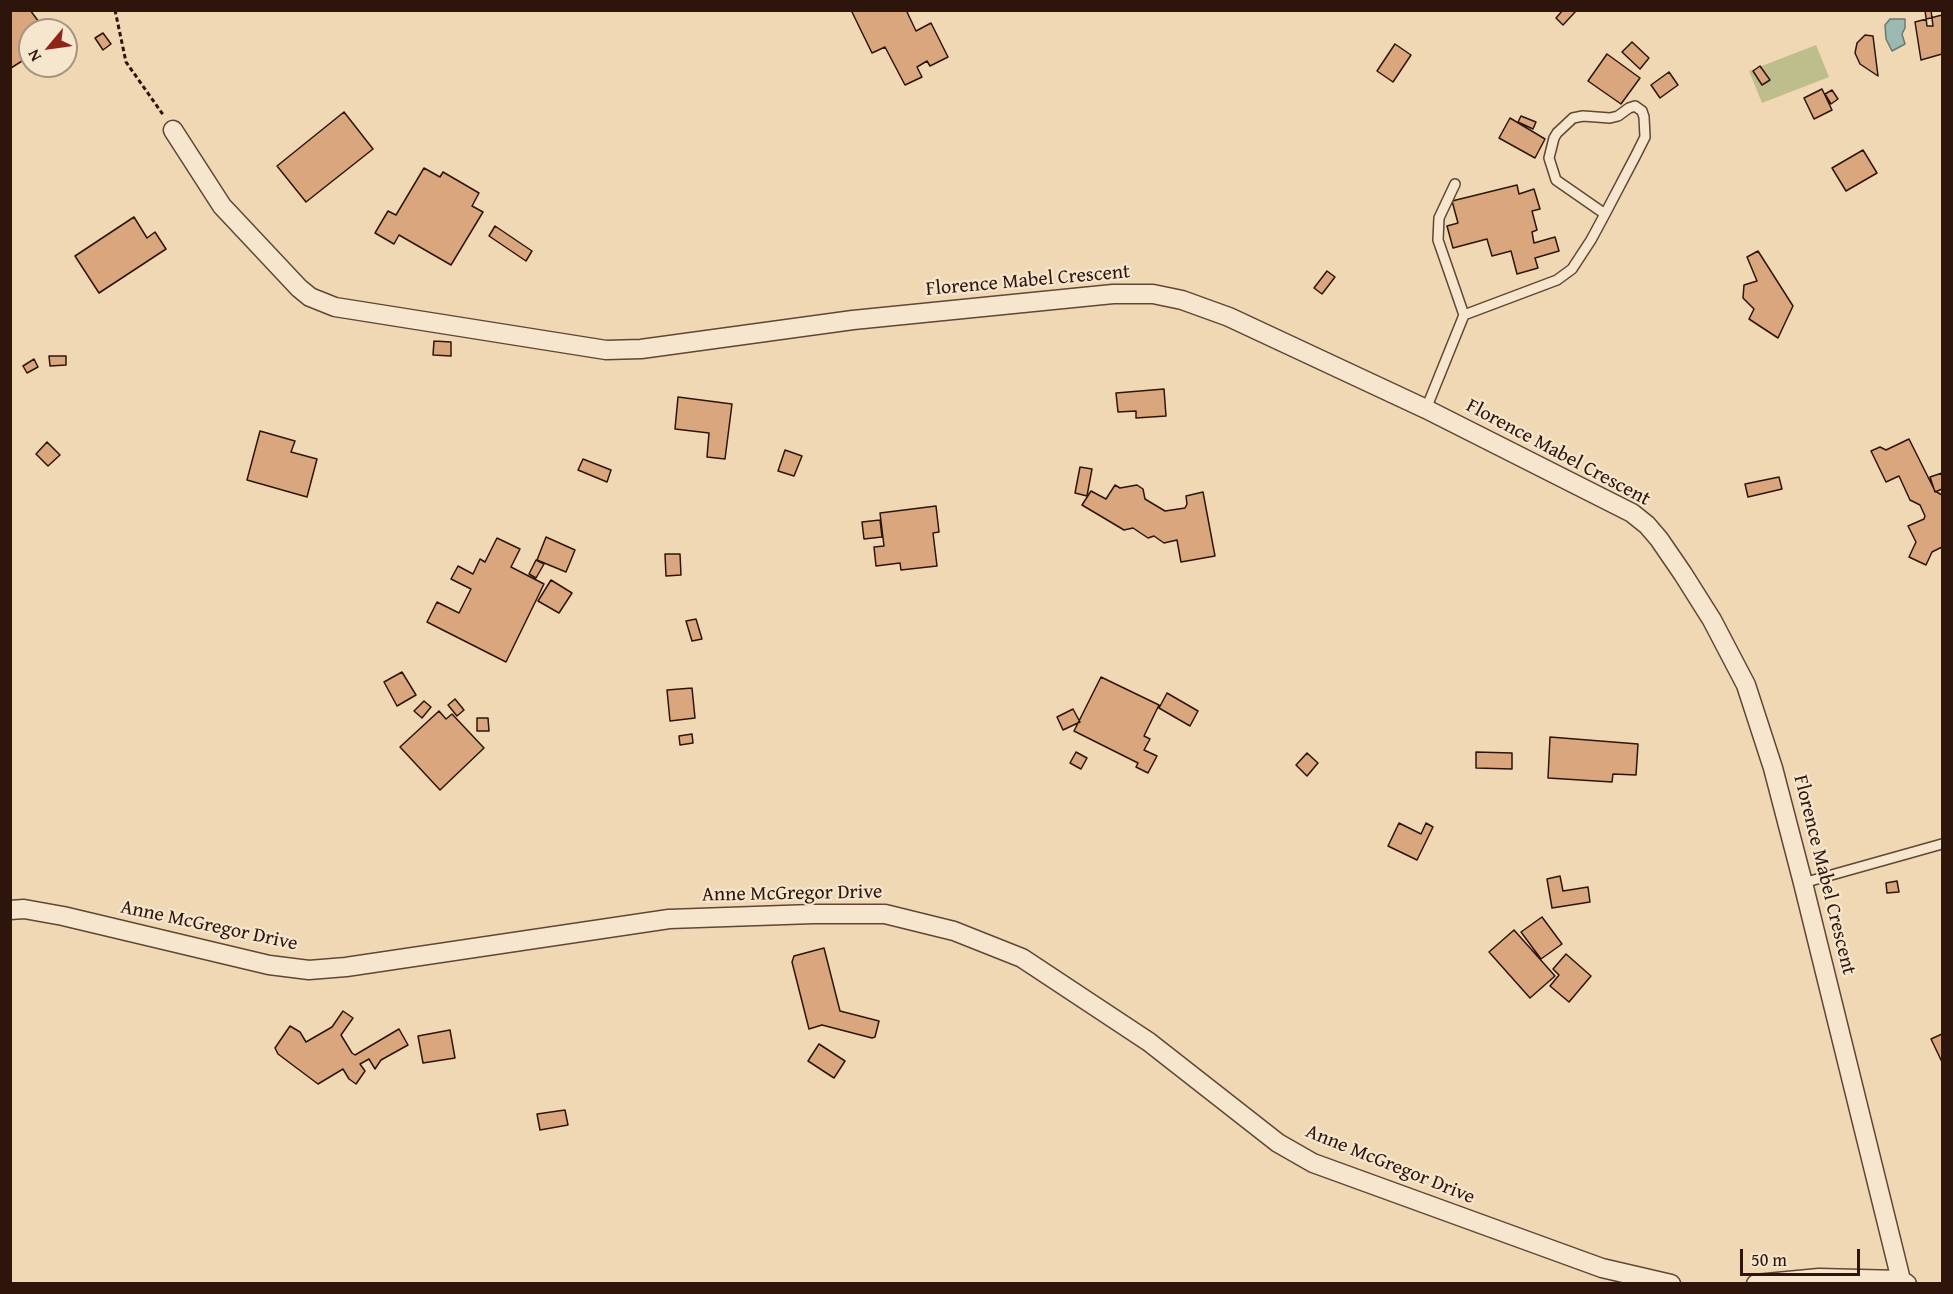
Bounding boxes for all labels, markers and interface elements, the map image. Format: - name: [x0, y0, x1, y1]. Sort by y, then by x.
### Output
- north arrow: [18, 18, 78, 78]
- text: N: [21, 45, 47, 66]
- street label: Florence Mabel Crescent: [925, 260, 1131, 302]
- street label: Florence Mabel Crescent: [1462, 394, 1654, 512]
- street label: Florence Mabel Crescent: [1788, 773, 1860, 977]
- street label: Anne McGregor Drive: [702, 880, 882, 908]
- street label: Anne McGregor Drive: [118, 896, 300, 956]
- street label: Anne McGregor Drive: [1302, 1120, 1478, 1210]
- scale bar: [1743, 1237, 1863, 1275]
- text: 50 m: [1751, 1246, 1787, 1273]

